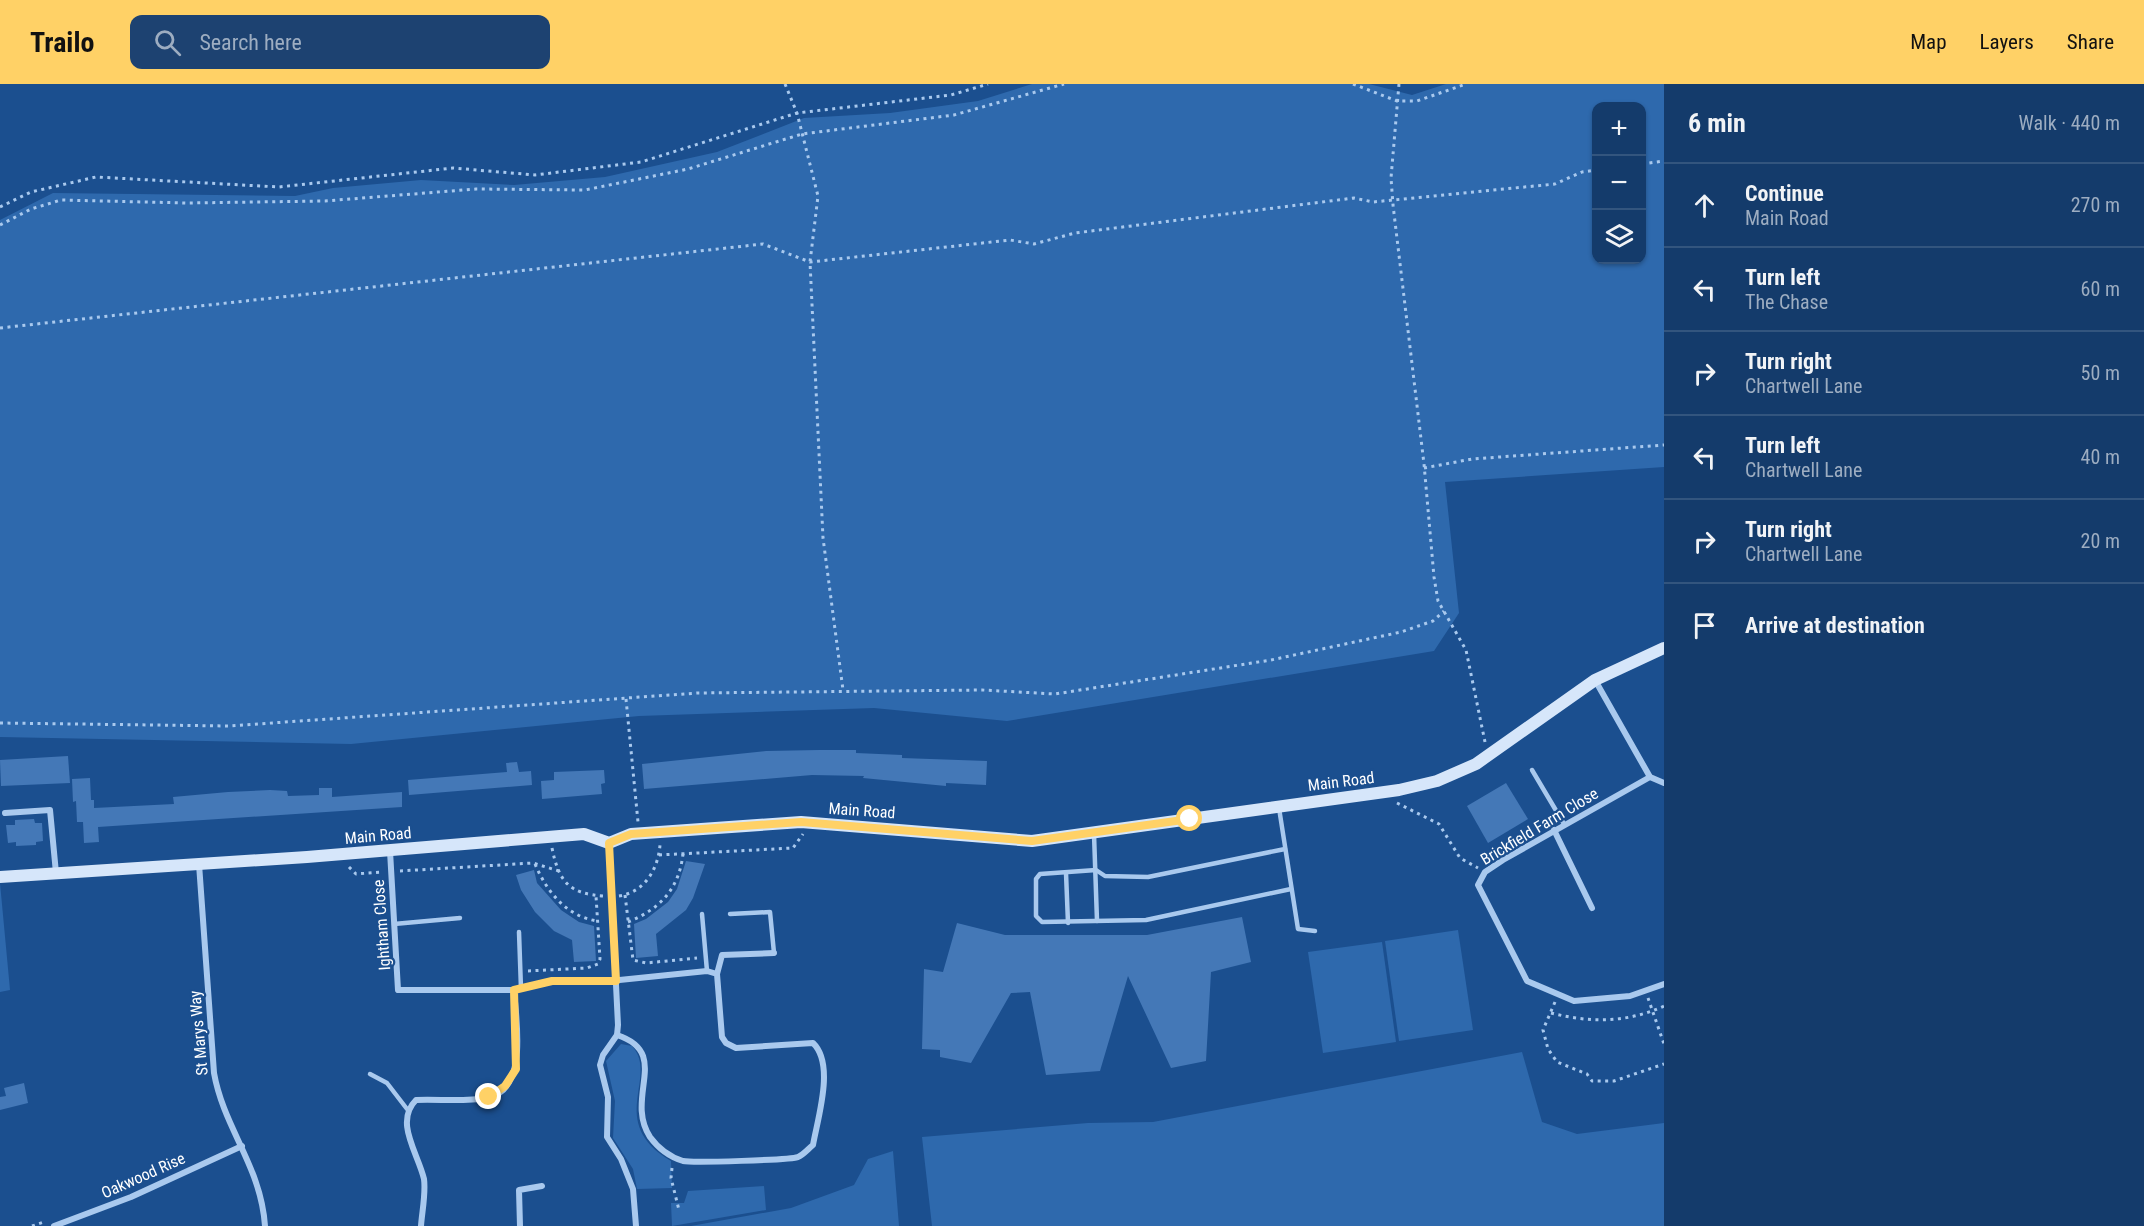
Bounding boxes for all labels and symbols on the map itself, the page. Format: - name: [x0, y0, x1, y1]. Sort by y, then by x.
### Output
- street label: Main Road: [1307, 768, 1375, 795]
- street label: Brickfield Farm Close: [1477, 784, 1601, 869]
- street label: Main Road: [828, 799, 896, 822]
- route start: [1176, 805, 1202, 831]
- street label: Main Road: [344, 823, 412, 848]
- street label: Ightham Close: [369, 879, 394, 971]
- street label: St Marys Way: [185, 989, 212, 1076]
- route end: [475, 1083, 501, 1109]
- street label: Oakwood Rise: [98, 1149, 188, 1202]

